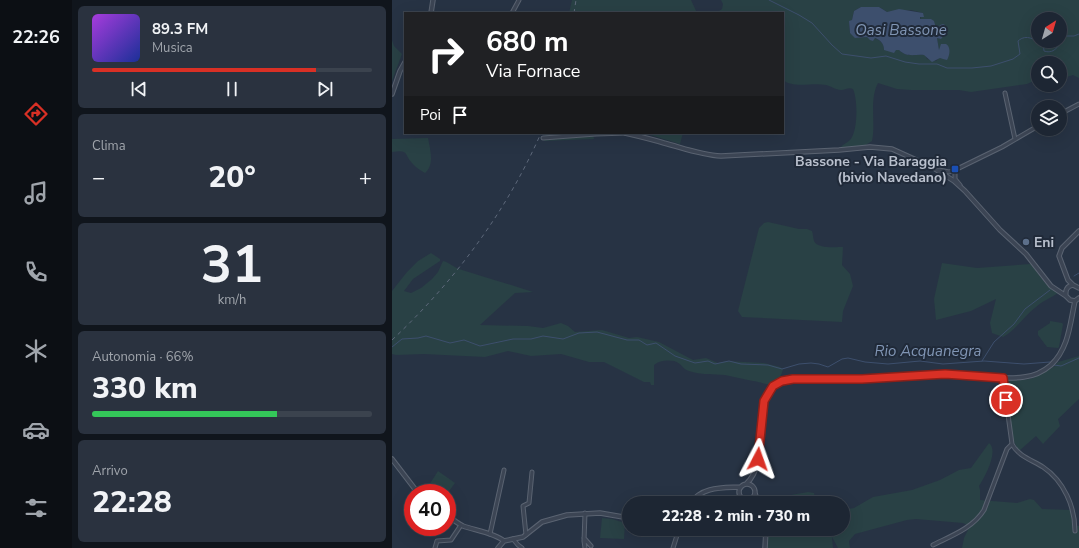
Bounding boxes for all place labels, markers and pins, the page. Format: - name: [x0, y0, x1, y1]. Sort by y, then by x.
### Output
- place label: Bassone - Via Baraggia (bivio Navedano): [795, 152, 947, 187]
- marker: Bassone - Via Baraggia (bivio Navedano): [950, 164, 960, 174]
- place label: Eni: [1034, 233, 1054, 252]
- marker: Eni: [1021, 237, 1031, 247]
- pin: [989, 383, 1023, 417]

